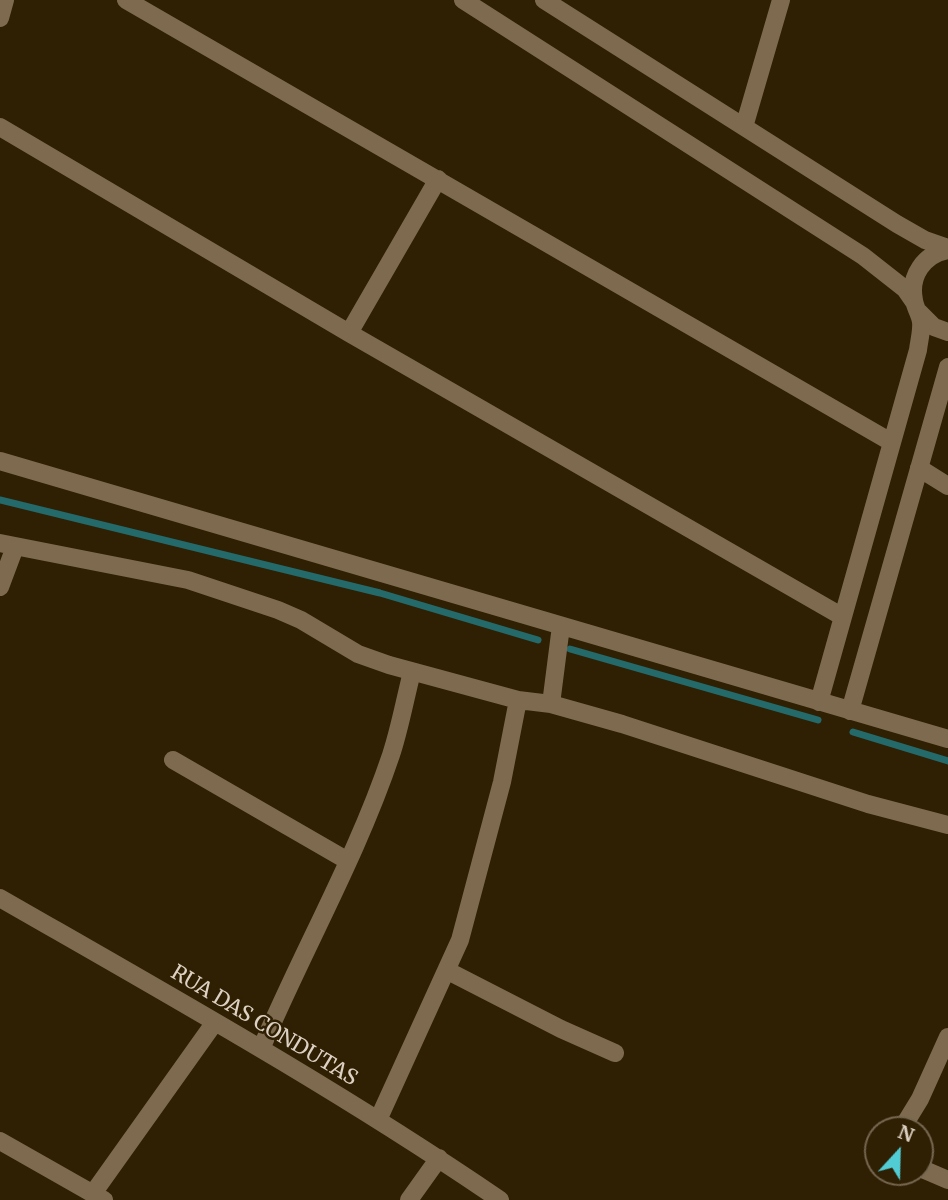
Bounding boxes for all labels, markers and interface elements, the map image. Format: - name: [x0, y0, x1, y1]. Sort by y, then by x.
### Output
- street label: RUA DAS CONDUTAS: [166, 960, 362, 1092]
- north arrow: [864, 1116, 934, 1186]
- text: N: [895, 1119, 918, 1147]

